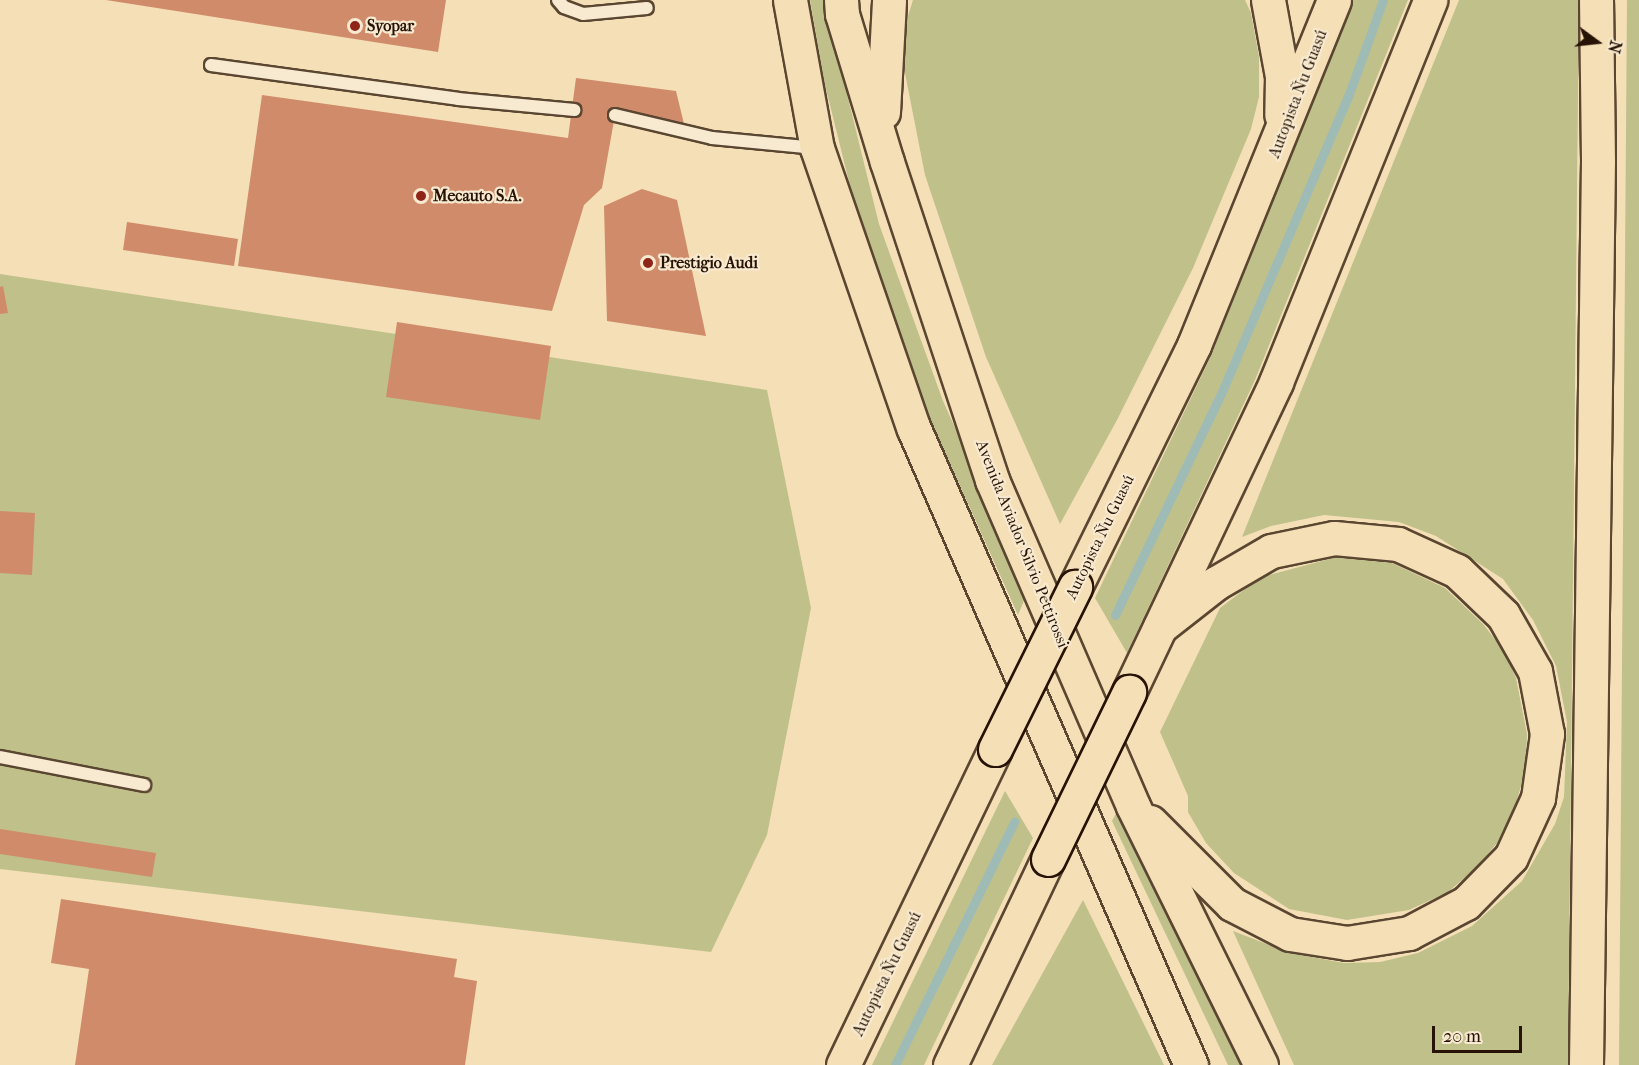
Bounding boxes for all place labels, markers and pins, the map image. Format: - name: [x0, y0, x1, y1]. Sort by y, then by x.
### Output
- place label: Syopar: [367, 16, 414, 36]
- marker: Syopar: [348, 19, 362, 33]
- place label: Mecauto S.A.: [433, 186, 521, 206]
- marker: Mecauto S.A.: [414, 189, 428, 203]
- place label: Prestigio Audi: [660, 253, 758, 273]
- marker: Prestigio Audi: [641, 256, 655, 270]

